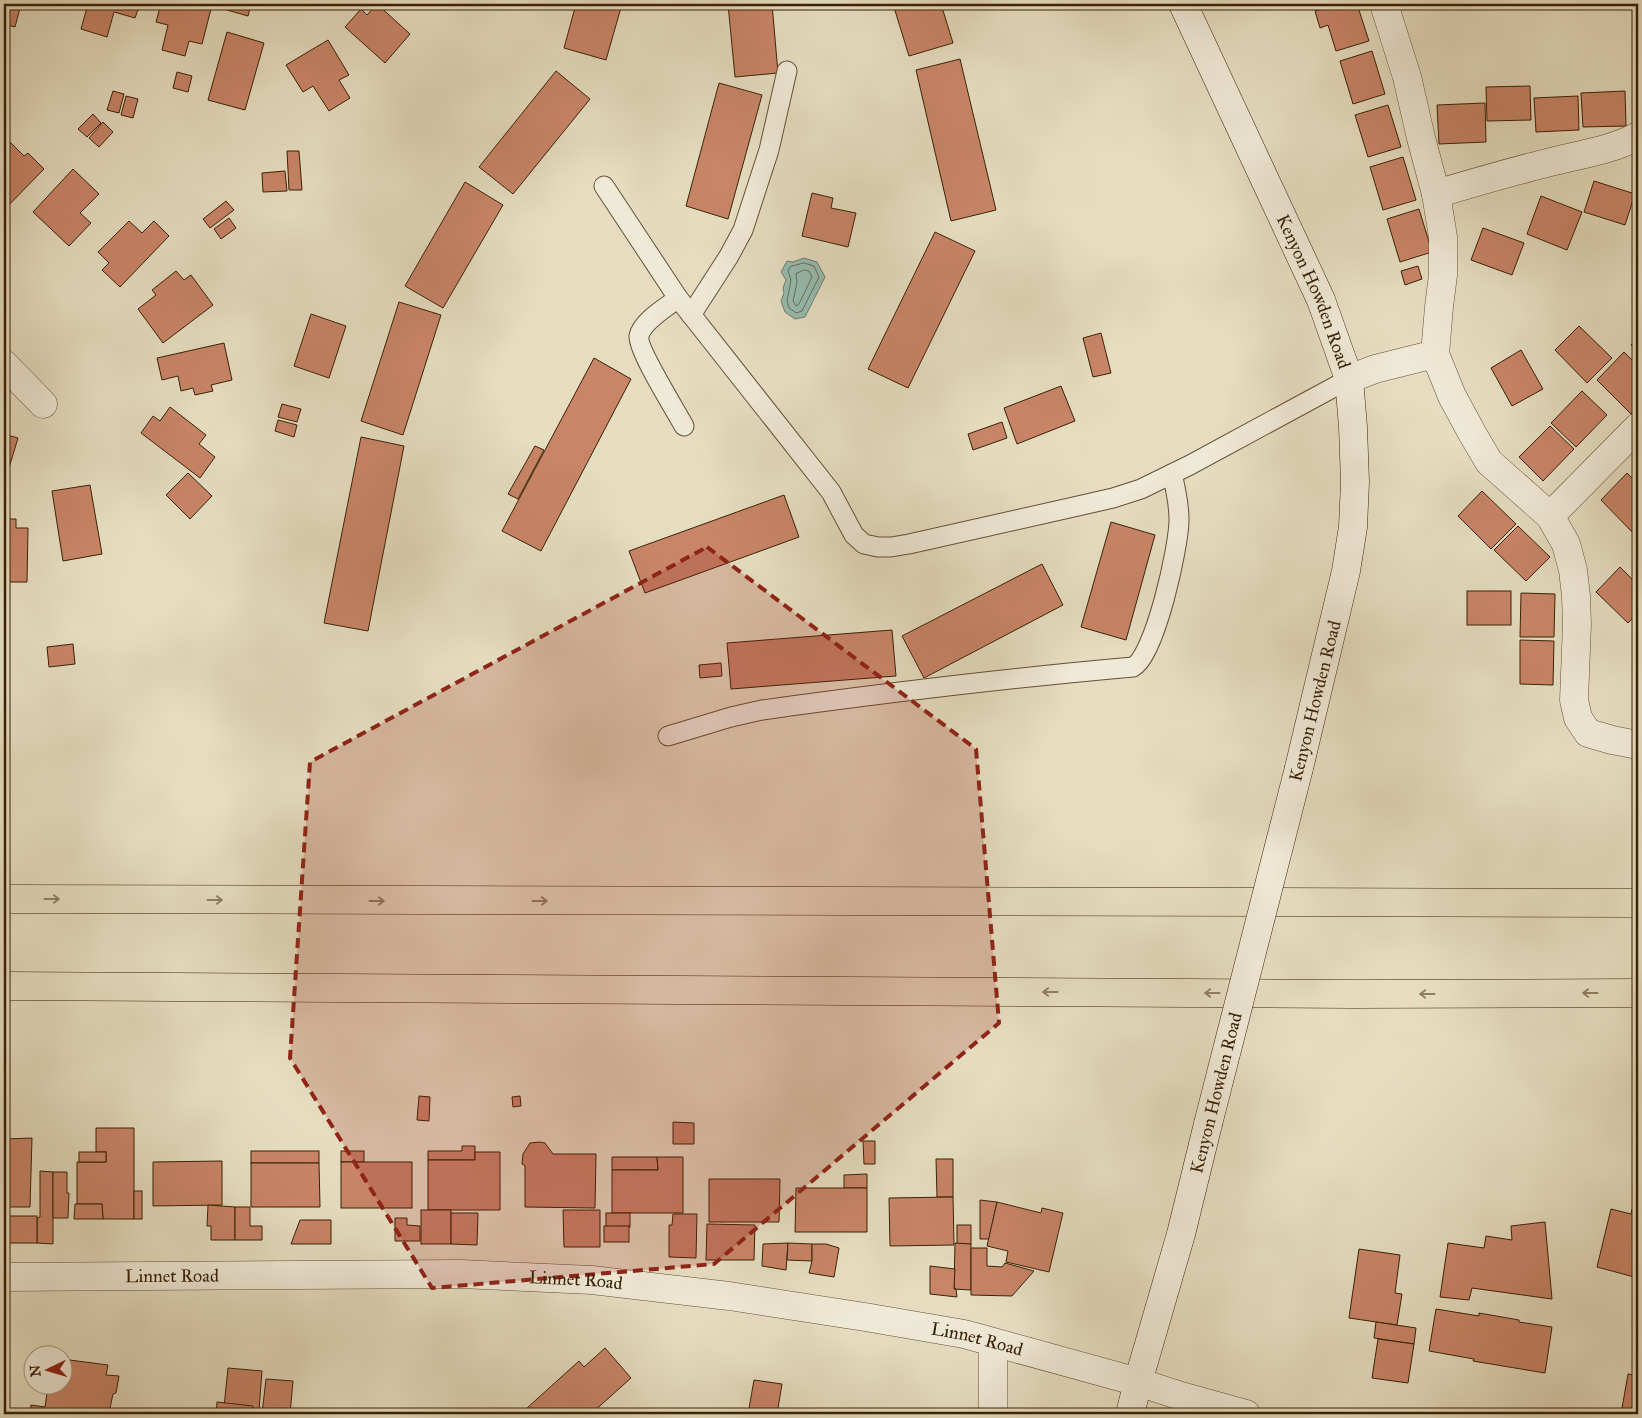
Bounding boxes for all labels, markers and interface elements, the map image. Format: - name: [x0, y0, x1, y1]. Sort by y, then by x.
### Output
- street label: Kenyon Howden Road: [1272, 211, 1355, 372]
- street label: Kenyon Howden Road: [1284, 618, 1346, 784]
- one-way arrow: [44, 895, 60, 904]
- one-way arrow: [206, 895, 223, 905]
- one-way arrow: [369, 896, 385, 906]
- one-way arrow: [532, 896, 548, 906]
- one-way arrow: [1042, 987, 1058, 997]
- one-way arrow: [1204, 988, 1220, 998]
- one-way arrow: [1582, 988, 1598, 998]
- one-way arrow: [1419, 989, 1436, 999]
- street label: Kenyon Howden Road: [1185, 1010, 1247, 1176]
- street label: Linnet Road: [125, 1265, 219, 1287]
- street label: Linnet Road: [528, 1266, 624, 1295]
- street label: Linnet Road: [930, 1318, 1026, 1361]
- north arrow: [22, 1346, 72, 1396]
- text: N: [27, 1364, 45, 1378]

